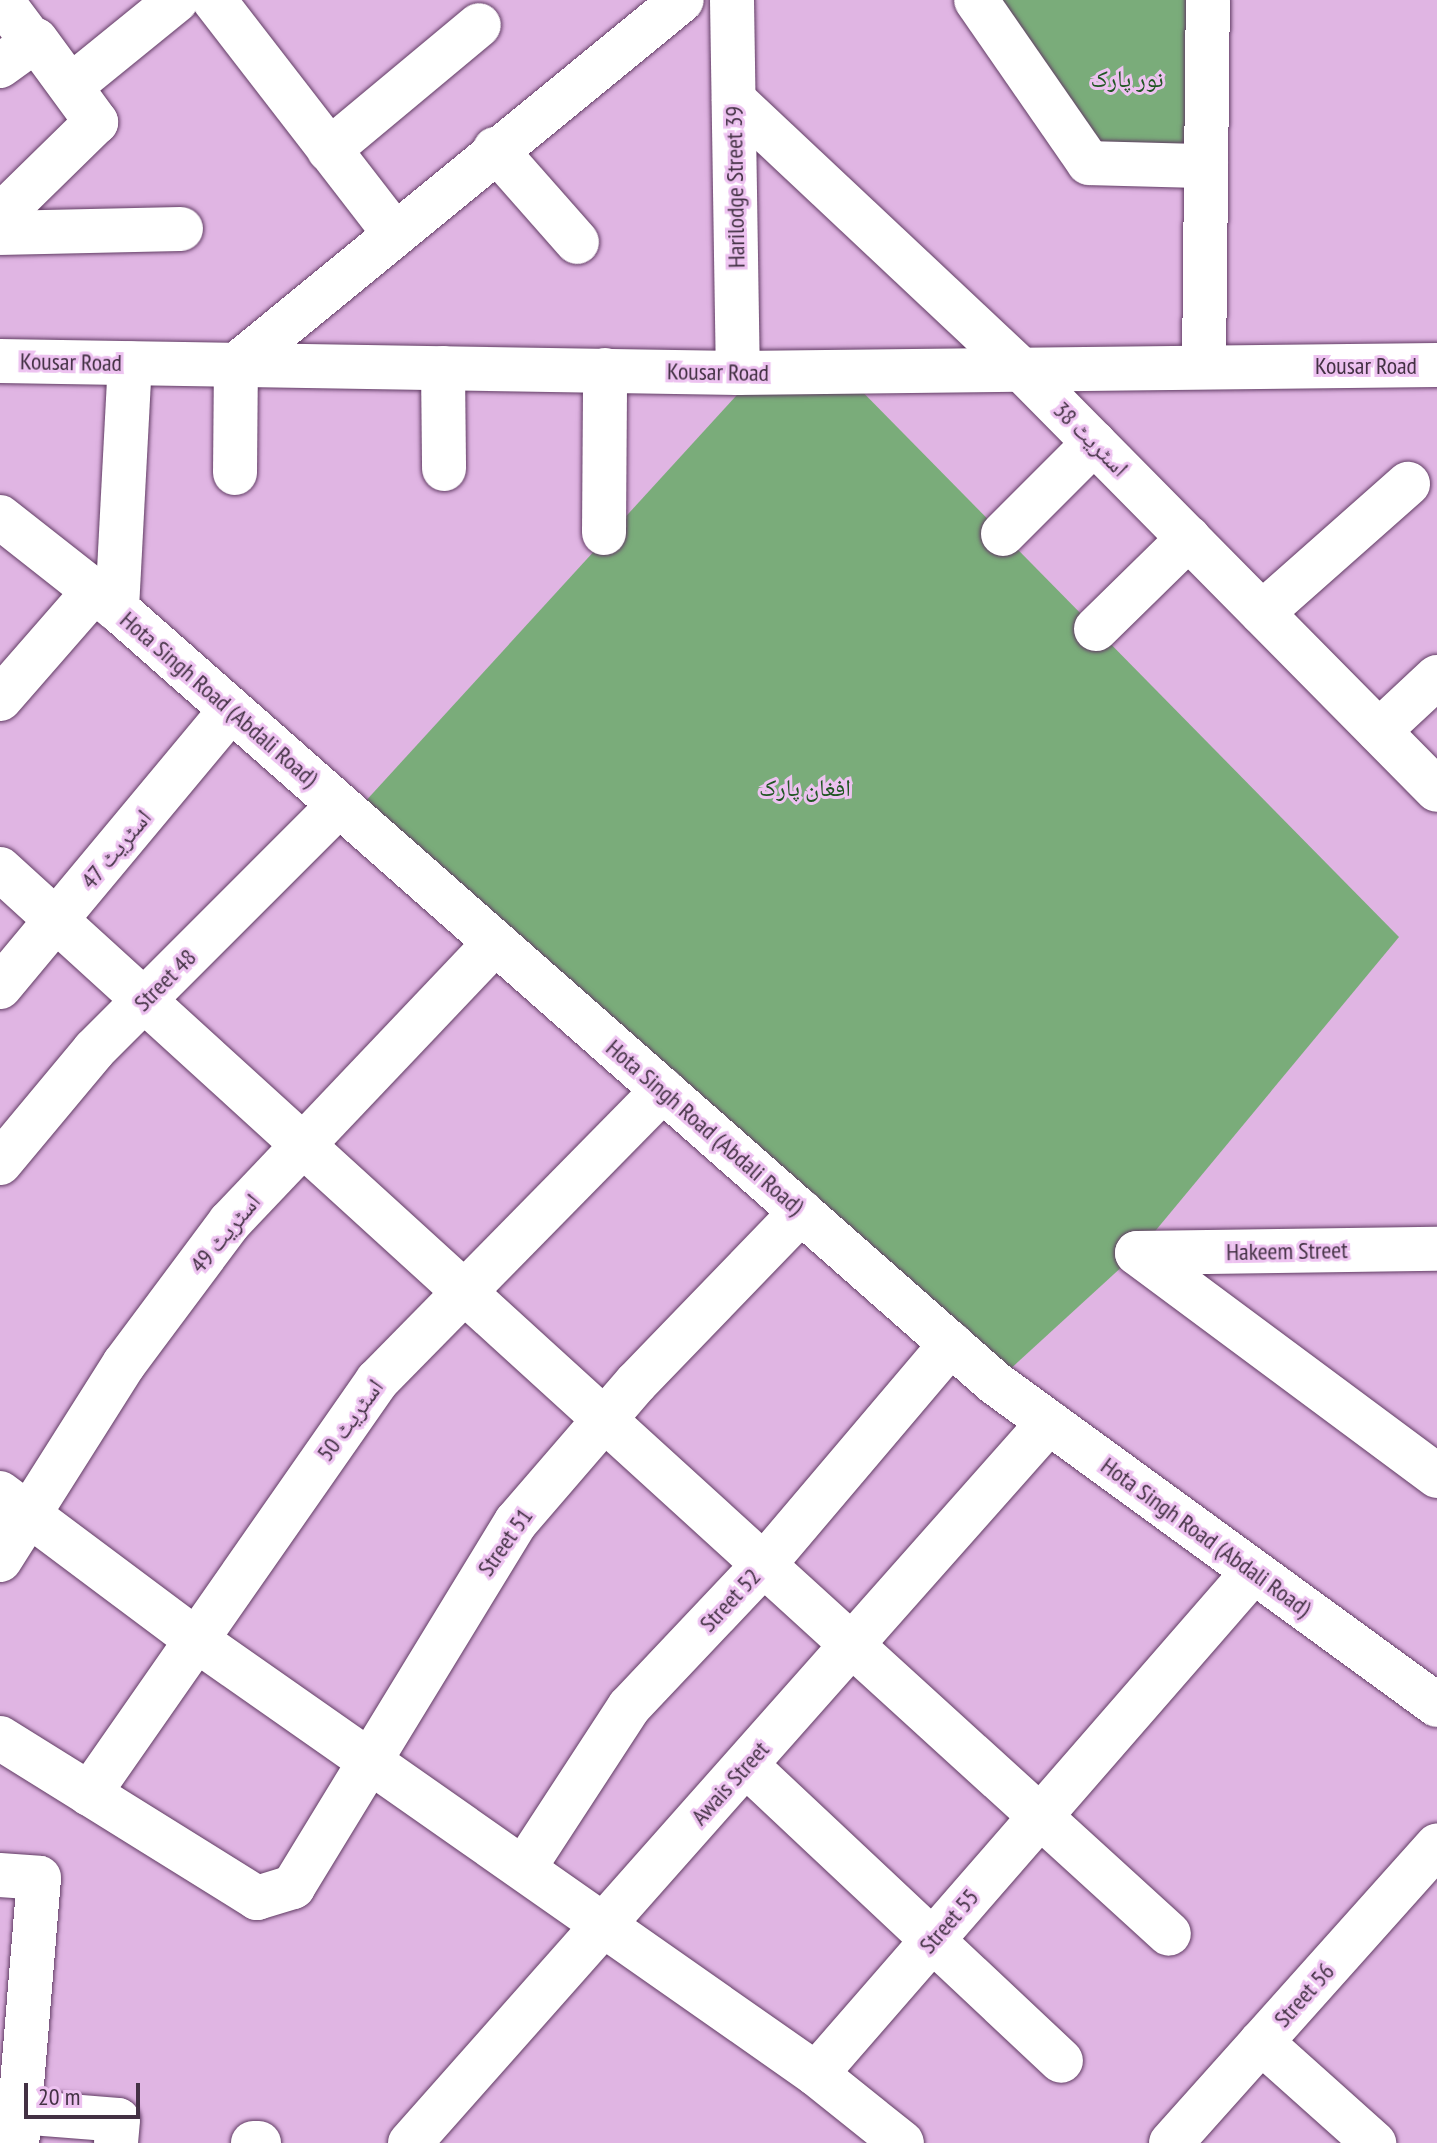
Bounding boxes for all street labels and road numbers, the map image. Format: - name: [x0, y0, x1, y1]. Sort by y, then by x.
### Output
- street label: Harilodge Street 39: [719, 106, 751, 268]
- street label: Kousar Road: [20, 347, 122, 377]
- street label: Kousar Road: [1315, 352, 1417, 380]
- street label: Kousar Road: [667, 357, 769, 387]
- street label: اسٹریٹ 38: [1047, 395, 1135, 483]
- street label: Hota Singh Road (Abdali Road): [114, 605, 324, 793]
- street label: اسٹریٹ 47: [75, 804, 157, 894]
- street label: Street 48: [128, 943, 202, 1017]
- street label: Hota Singh Road (Abdali Road): [600, 1033, 810, 1221]
- street label: اسٹریٹ 49: [184, 1188, 266, 1278]
- street label: Hakeem Street: [1226, 1236, 1348, 1266]
- street label: اسٹریٹ 50: [311, 1373, 389, 1467]
- street label: Hota Singh Road (Abdali Road): [1095, 1451, 1317, 1623]
- street label: Street 51: [471, 1502, 539, 1582]
- street label: Street 52: [693, 1562, 767, 1638]
- street label: Awais Street: [685, 1735, 775, 1831]
- street label: Street 55: [913, 1883, 985, 1959]
- street label: Street 56: [1268, 1957, 1340, 2033]

